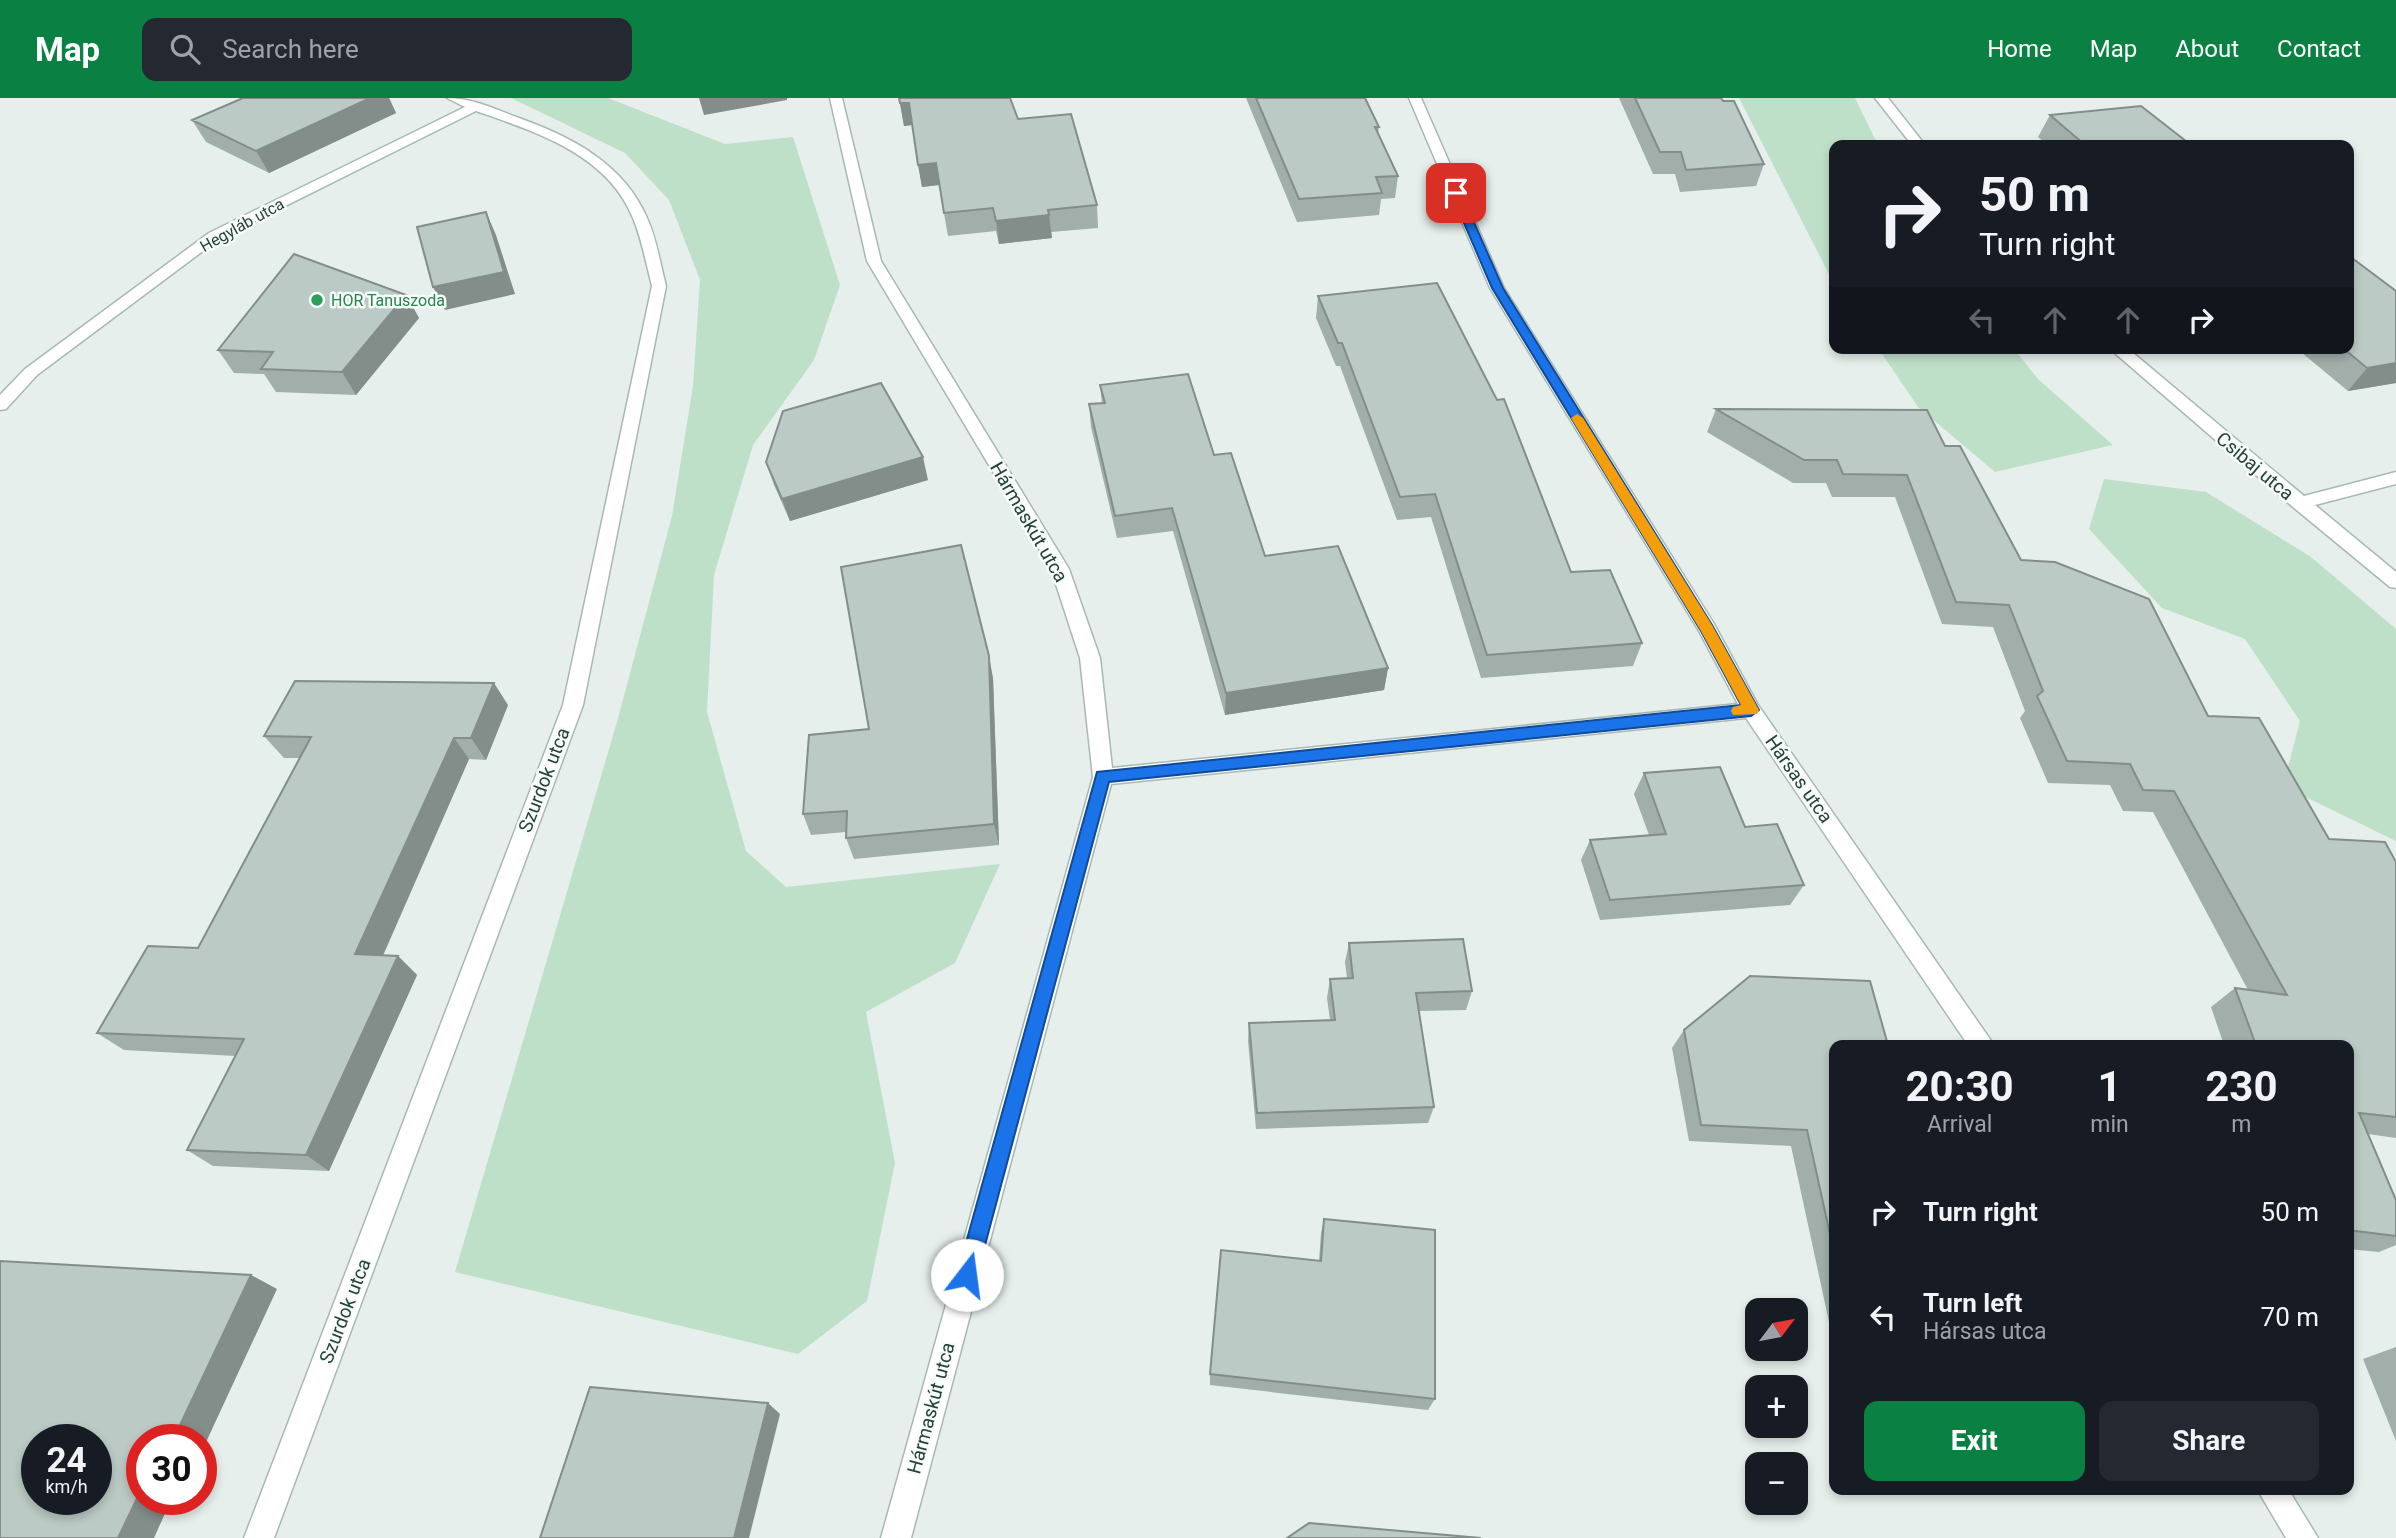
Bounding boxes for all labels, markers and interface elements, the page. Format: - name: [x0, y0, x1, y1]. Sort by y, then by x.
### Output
- search box: [142, 18, 632, 81]
- text: Map: [35, 30, 100, 69]
- icon: search: [166, 30, 204, 68]
- text: Search here: [222, 34, 359, 64]
- text: Home: [1987, 35, 2052, 63]
- text: Map: [2090, 35, 2137, 63]
- text: About: [2175, 35, 2239, 63]
- text: Contact: [2277, 35, 2361, 63]
- pin: [1426, 163, 1486, 223]
- text: 50 m: [1979, 166, 2090, 223]
- icon: right: [1864, 168, 1955, 259]
- icon: arrive: [1437, 174, 1475, 212]
- street label: Hegyláb utca: [197, 194, 287, 256]
- text: Turn right: [1979, 225, 2115, 263]
- place label: HOR Tanuszoda: [331, 291, 445, 310]
- marker: HOR Tanuszoda: [309, 292, 325, 308]
- icon: left: [1963, 301, 2001, 339]
- icon: ahead: [2036, 301, 2074, 339]
- icon: ahead: [2109, 301, 2147, 339]
- icon: right: [2182, 301, 2220, 339]
- street label: Csibaj utca: [2212, 427, 2298, 505]
- street label: Hármaskút utca: [985, 458, 1073, 586]
- street label: Szurdok utca: [513, 724, 575, 836]
- street label: Hársas utca: [1760, 731, 1838, 827]
- text: 20:30: [1906, 1062, 2014, 1111]
- text: 1: [2097, 1062, 2122, 1111]
- text: 230: [2205, 1062, 2278, 1111]
- text: Arrival: [1927, 1111, 1992, 1138]
- text: min: [2090, 1111, 2129, 1138]
- text: m: [2231, 1111, 2251, 1138]
- icon: right: [1864, 1193, 1902, 1231]
- text: Turn right: [1923, 1197, 2038, 1227]
- text: 50 m: [2261, 1197, 2319, 1227]
- position arrow: [930, 1238, 1004, 1312]
- street label: Szurdok utca: [314, 1255, 376, 1367]
- text: Turn left: [1923, 1288, 2022, 1318]
- north arrow: [1745, 1298, 1808, 1362]
- map controls: [1745, 1298, 1808, 1515]
- icon: left: [1864, 1298, 1902, 1336]
- text: 70 m: [2261, 1302, 2319, 1332]
- text: Hársas utca: [1923, 1318, 2046, 1345]
- street label: Hármaskút utca: [902, 1340, 960, 1476]
- button: +: [1745, 1375, 1808, 1438]
- button: Exit: [1864, 1401, 2085, 1481]
- button: Share: [2099, 1401, 2319, 1481]
- speed limit sign: 30: [126, 1424, 217, 1515]
- text: 24: [46, 1440, 87, 1481]
- button: −: [1745, 1452, 1808, 1515]
- text: km/h: [45, 1476, 88, 1497]

